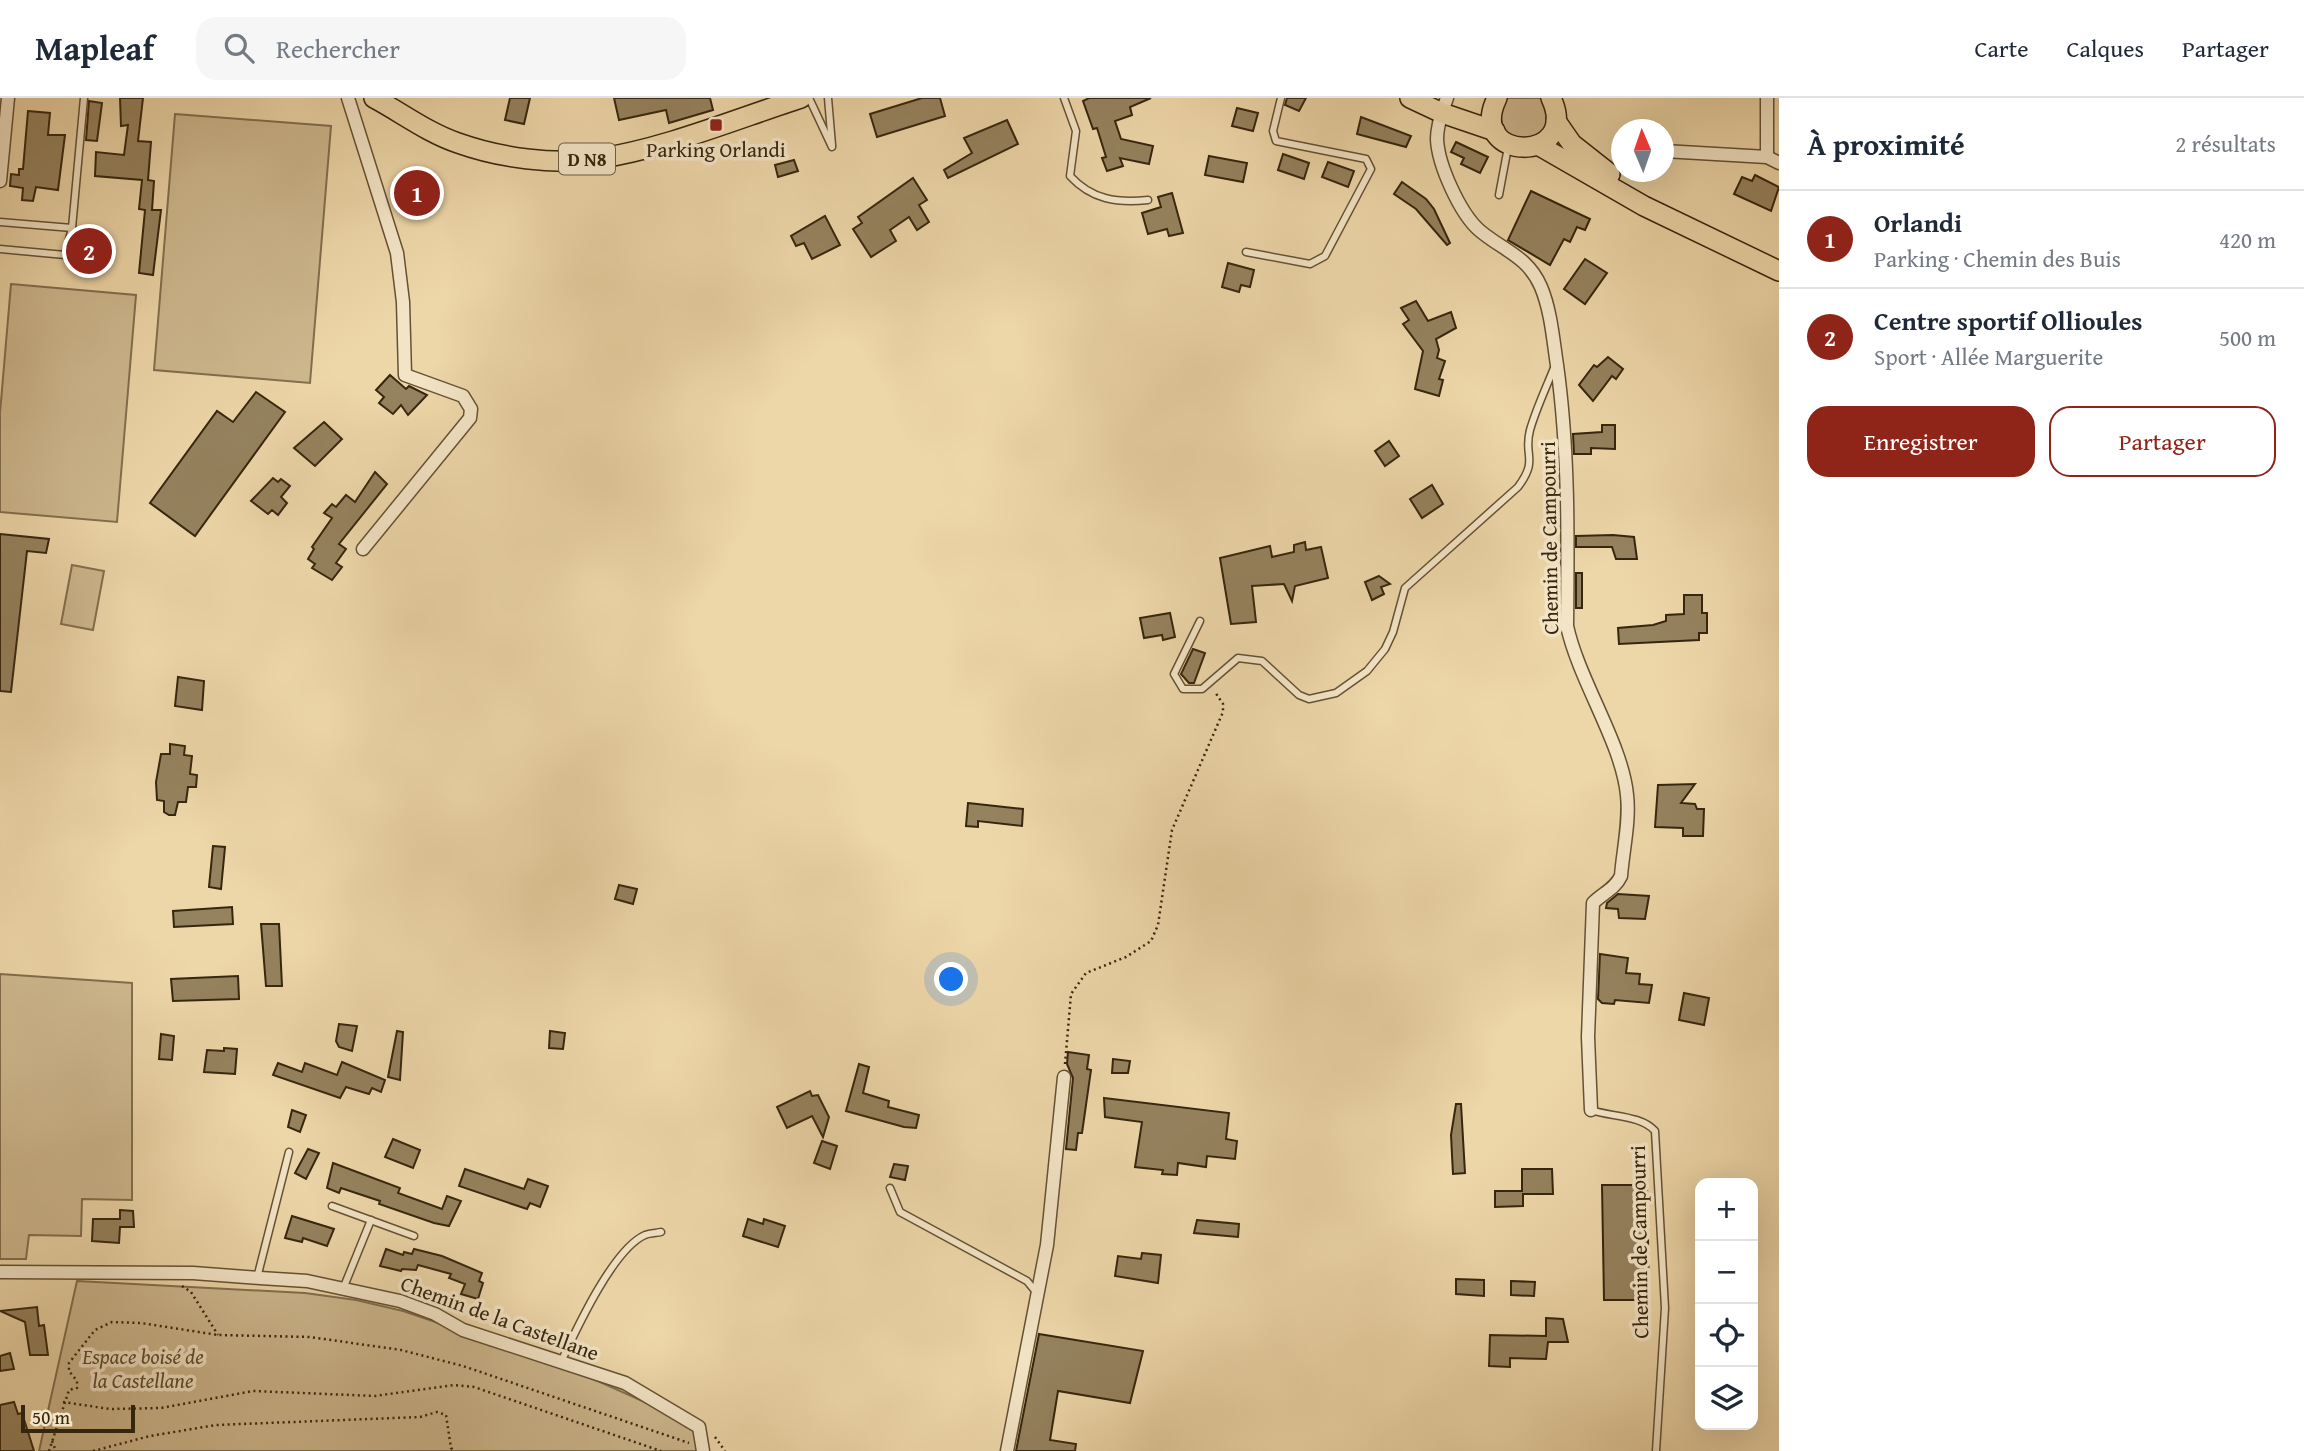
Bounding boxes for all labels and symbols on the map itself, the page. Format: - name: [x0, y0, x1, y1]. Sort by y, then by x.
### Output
- marker: Parking Orlandi: [708, 117, 724, 133]
- north arrow: [1611, 119, 1674, 182]
- place label: Parking Orlandi: [646, 134, 786, 165]
- road number: D N8: [559, 143, 615, 174]
- pin: 1: [394, 167, 440, 219]
- pin: 2: [66, 225, 112, 277]
- street label: Chemin de Campourri: [1532, 441, 1566, 635]
- your location: [934, 962, 968, 996]
- street label: Chemin de Campourri: [1622, 1145, 1656, 1339]
- street label: Chemin de la Castellane: [397, 1268, 604, 1368]
- park label: Espace boisé de la Castellane: [81, 1341, 204, 1396]
- scale bar: [21, 1402, 135, 1434]

